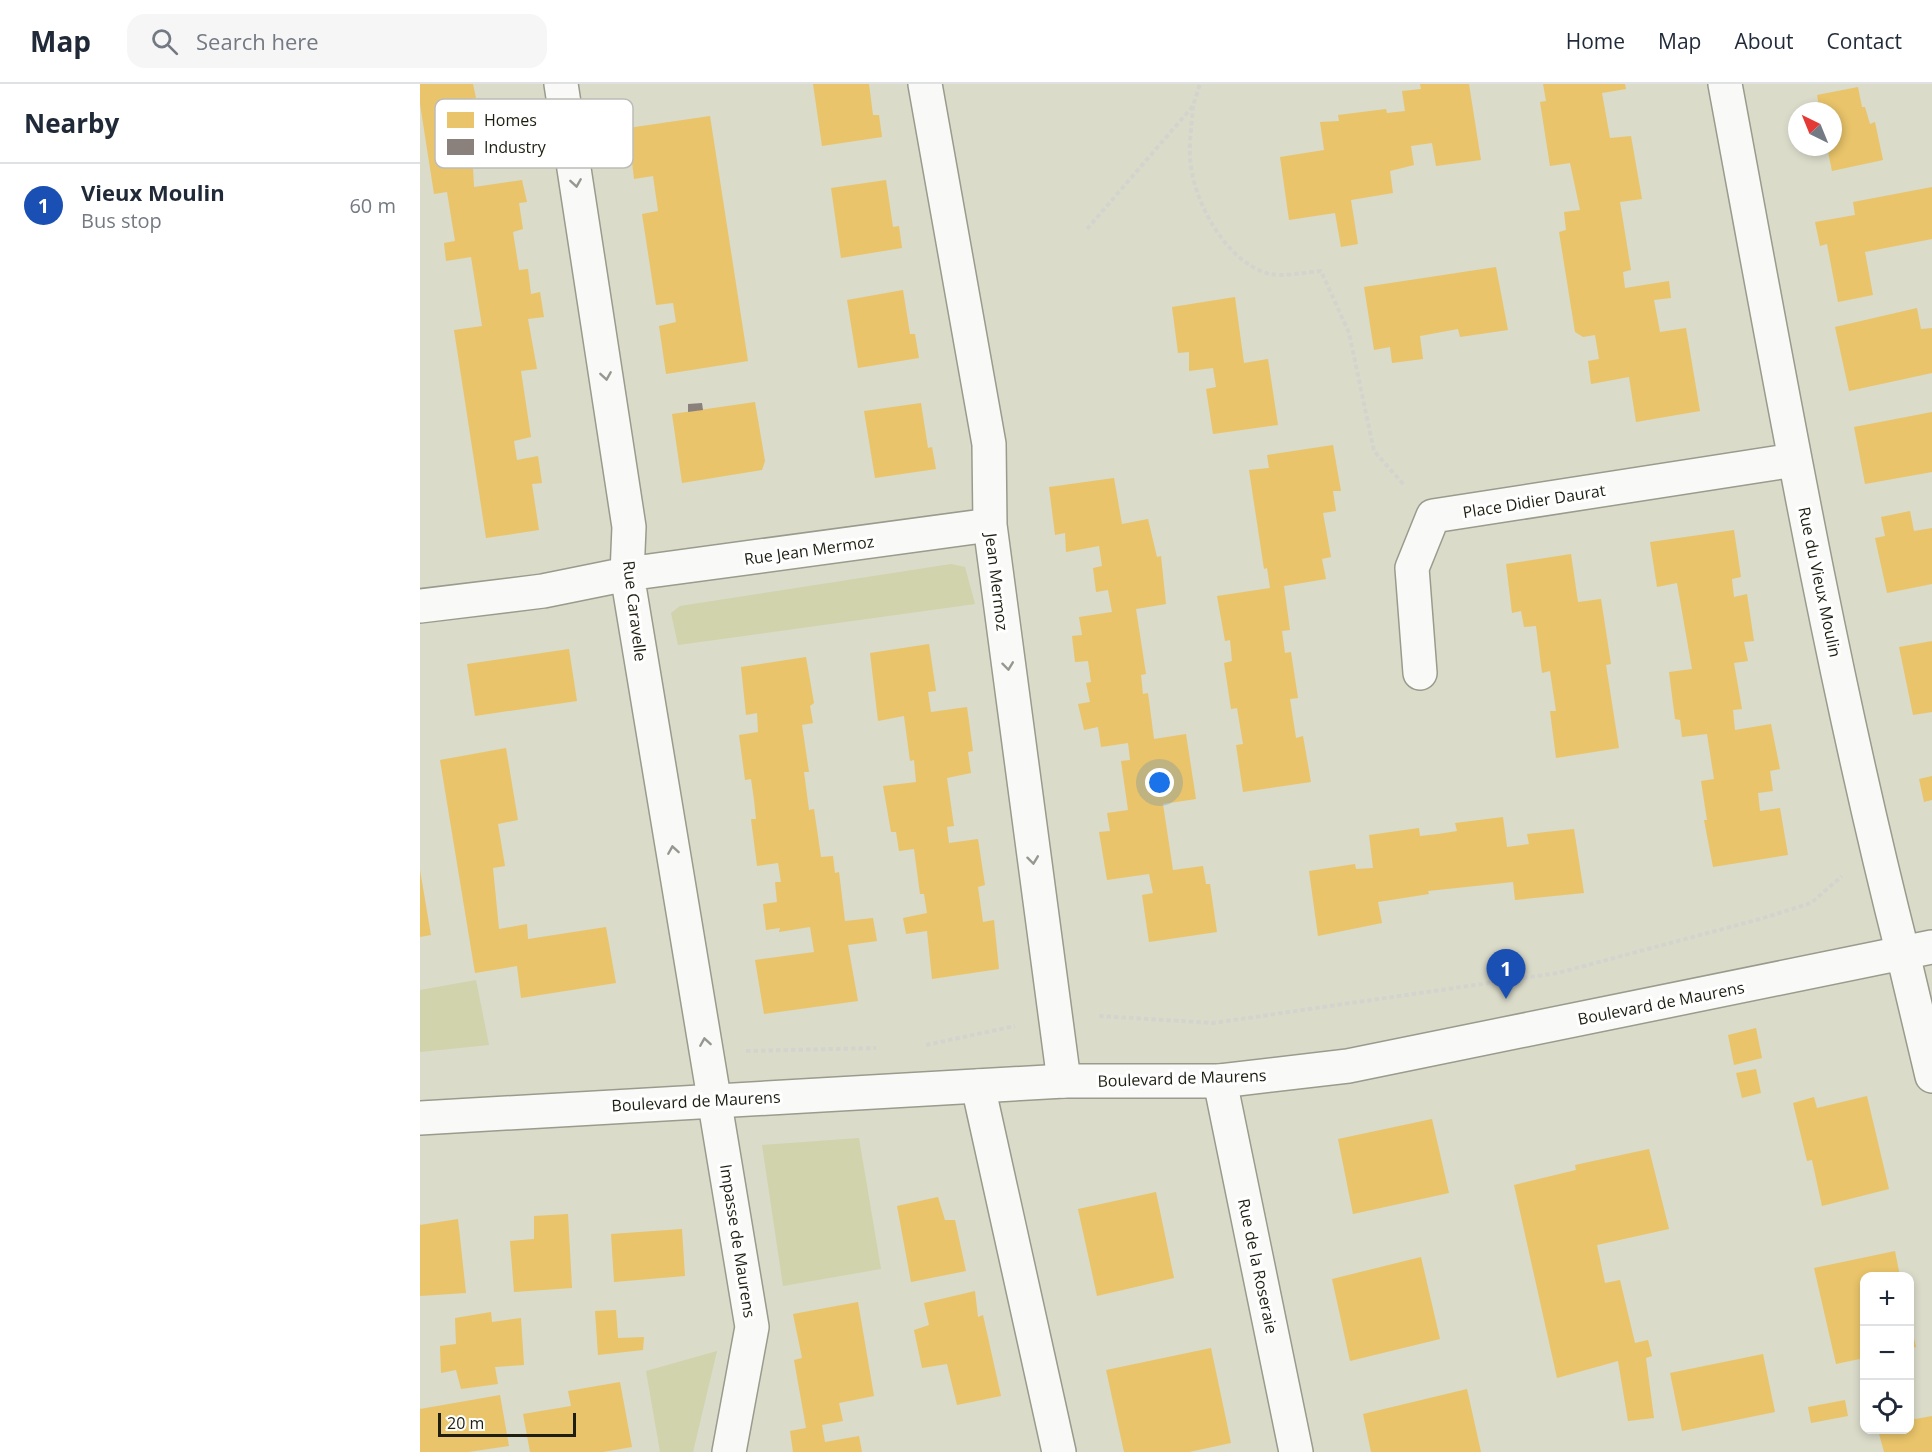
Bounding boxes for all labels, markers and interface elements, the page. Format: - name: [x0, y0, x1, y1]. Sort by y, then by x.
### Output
- search box: [127, 14, 547, 68]
- text: Map: [30, 22, 91, 60]
- icon: search: [148, 25, 181, 58]
- text: Search here: [196, 26, 319, 56]
- text: Home: [1566, 27, 1625, 55]
- text: Map: [1658, 27, 1701, 55]
- text: About: [1734, 27, 1794, 55]
- text: Contact: [1827, 27, 1902, 55]
- legend: [435, 99, 633, 168]
- north arrow: [1788, 102, 1842, 156]
- text: Nearby: [24, 105, 119, 141]
- text: Homes: [484, 109, 537, 131]
- text: Industry: [484, 136, 547, 158]
- text: Vieux Moulin: [81, 177, 225, 207]
- one-way arrow: [570, 179, 582, 188]
- text: 1: [38, 192, 49, 219]
- text: 60 m: [349, 192, 396, 219]
- text: Bus stop: [81, 207, 162, 234]
- one-way arrow: [599, 372, 611, 381]
- street label: Place Didier Daurat: [1461, 479, 1607, 523]
- street label: Rue du Vieux Moulin: [1793, 505, 1847, 659]
- street label: Rue Jean Mermoz: [743, 530, 875, 570]
- street label: Jean Mermoz: [980, 530, 1014, 632]
- street label: Rue Caravelle: [618, 559, 652, 663]
- one-way arrow: [1001, 662, 1014, 671]
- your location: [1145, 768, 1174, 797]
- one-way arrow: [668, 845, 680, 855]
- one-way arrow: [1026, 855, 1039, 864]
- pin: 1: [1486, 950, 1526, 999]
- street label: Boulevard de Maurens: [1576, 976, 1746, 1030]
- one-way arrow: [700, 1038, 712, 1047]
- street label: Boulevard de Maurens: [1097, 1064, 1267, 1092]
- street label: Boulevard de Maurens: [611, 1086, 781, 1116]
- street label: Impasse de Maurens: [715, 1163, 761, 1319]
- street label: Rue de la Roseraie: [1233, 1197, 1283, 1336]
- map controls: [1860, 1272, 1914, 1434]
- button: +: [1860, 1272, 1914, 1326]
- button: −: [1860, 1326, 1914, 1380]
- button: locate: [1860, 1380, 1914, 1434]
- scale bar: [438, 1410, 576, 1438]
- text: 20 m: [447, 1412, 484, 1434]

